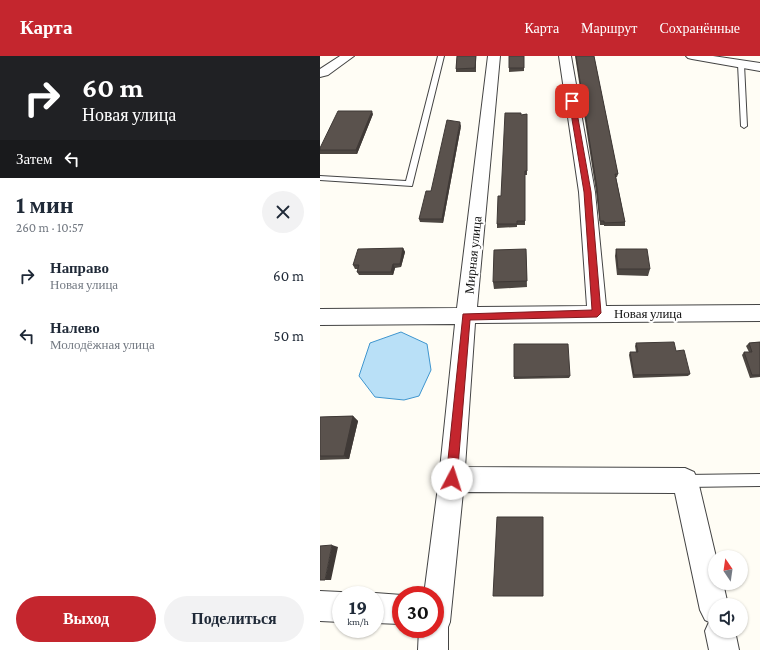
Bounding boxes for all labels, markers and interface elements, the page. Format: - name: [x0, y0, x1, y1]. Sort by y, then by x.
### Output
- text: Карта: [20, 17, 72, 38]
- text: Карта: [524, 20, 559, 36]
- text: Маршрут: [581, 20, 637, 36]
- text: Сохранённые: [659, 20, 740, 36]
- icon: right: [16, 72, 68, 124]
- text: 60 m: [82, 72, 143, 103]
- pin: [555, 84, 589, 118]
- icon: arrive: [561, 90, 583, 112]
- text: Новая улица: [82, 105, 176, 125]
- icon: left: [61, 148, 83, 170]
- text: Затем: [16, 151, 53, 167]
- text: 1 мин: [16, 191, 74, 218]
- button: close: [262, 191, 304, 233]
- street label: Мирная улица: [461, 215, 485, 295]
- text: 260 m · 10:57: [16, 220, 83, 235]
- text: Направо: [50, 260, 109, 276]
- icon: right: [16, 265, 38, 287]
- text: 60 m: [273, 268, 304, 284]
- text: Новая улица: [50, 277, 118, 292]
- street label: Новая улица: [614, 306, 682, 321]
- text: Налево: [50, 320, 100, 336]
- icon: left: [16, 325, 38, 347]
- text: 50 m: [274, 328, 304, 344]
- text: Молодёжная улица: [50, 337, 155, 352]
- position arrow: [431, 458, 473, 500]
- north arrow: [708, 550, 748, 590]
- map controls: [708, 550, 748, 638]
- speed limit sign: 30: [392, 586, 444, 638]
- button: Выход: [16, 596, 156, 642]
- button: Поделиться: [164, 596, 304, 642]
- text: 19: [349, 596, 367, 618]
- button: sound: [708, 598, 748, 638]
- text: km/h: [347, 616, 369, 627]

